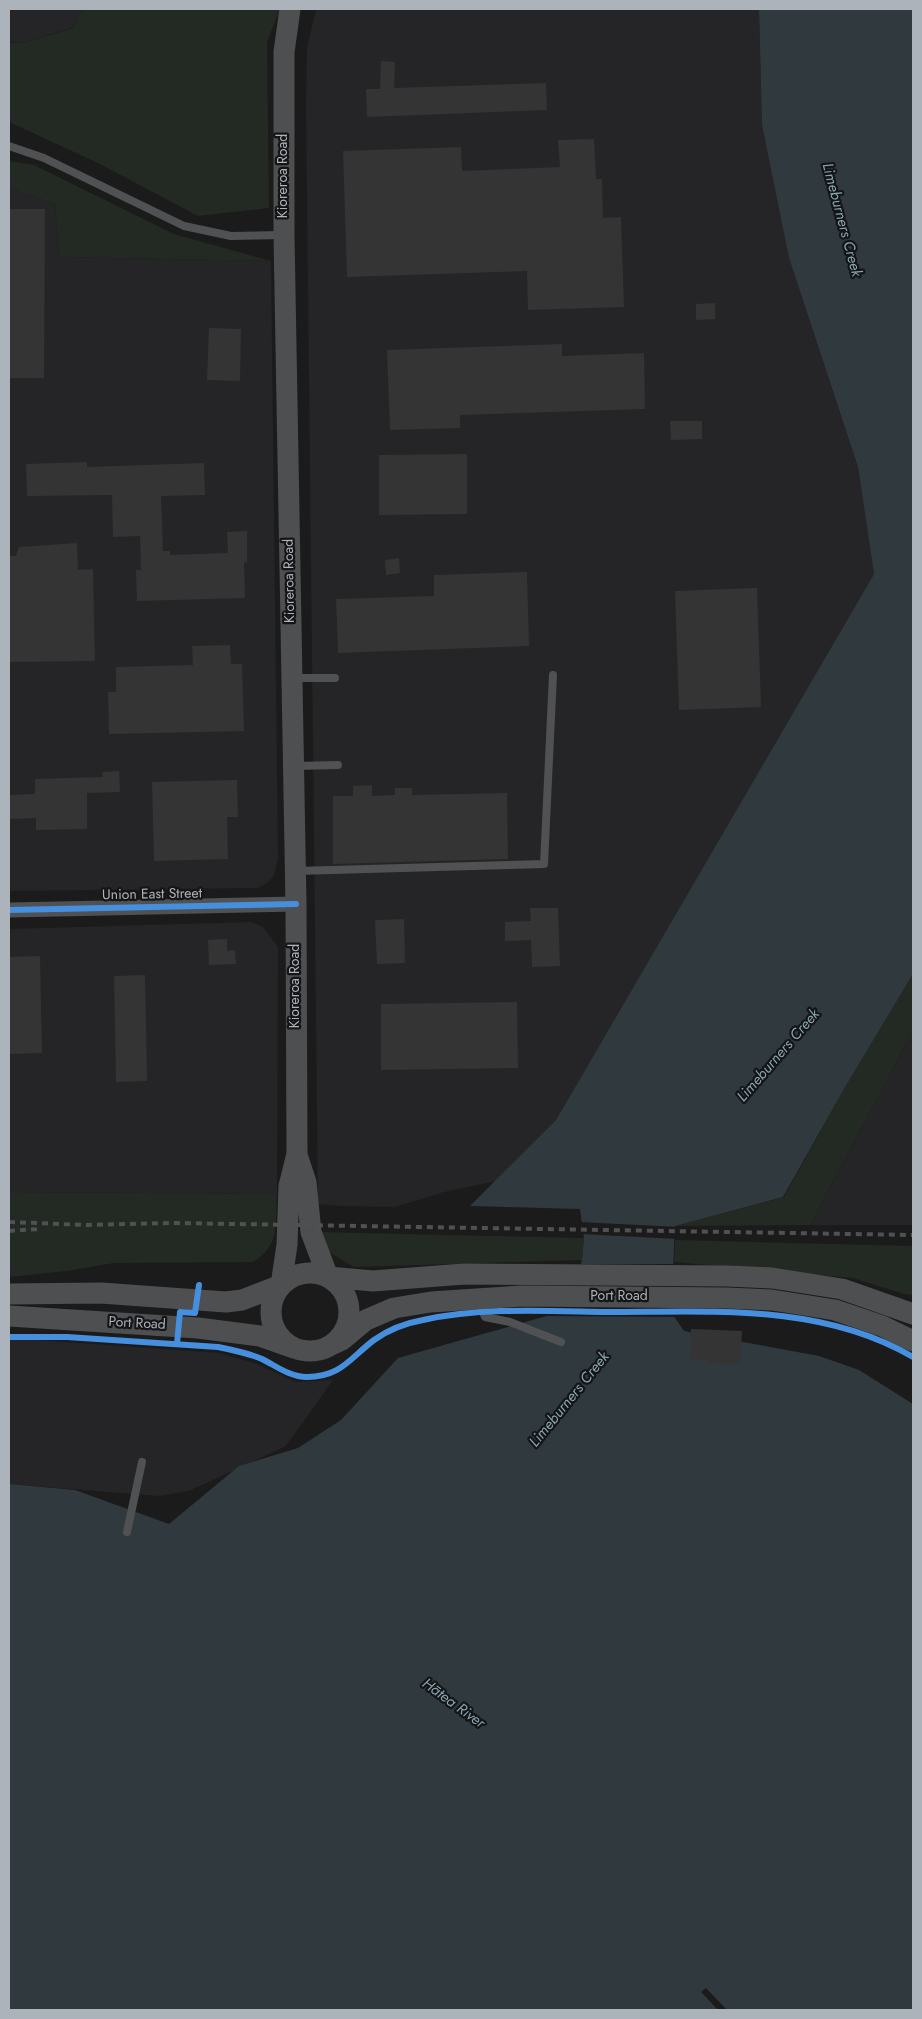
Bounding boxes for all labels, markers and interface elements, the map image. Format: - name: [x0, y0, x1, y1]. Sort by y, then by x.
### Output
- street label: Kioreroa Road: [276, 134, 292, 218]
- water label: Limeburners Creek: [817, 161, 865, 279]
- street label: Kioreroa Road: [281, 539, 299, 623]
- street label: Union East Street: [102, 886, 202, 904]
- street label: Kioreroa Road: [288, 944, 304, 1028]
- water label: Limeburners Creek: [734, 1006, 824, 1106]
- street label: Port Road: [590, 1289, 648, 1305]
- street label: Port Road: [108, 1314, 166, 1334]
- water label: Limeburners Creek: [526, 1349, 614, 1451]
- water label: Hātea River: [418, 1675, 488, 1733]

